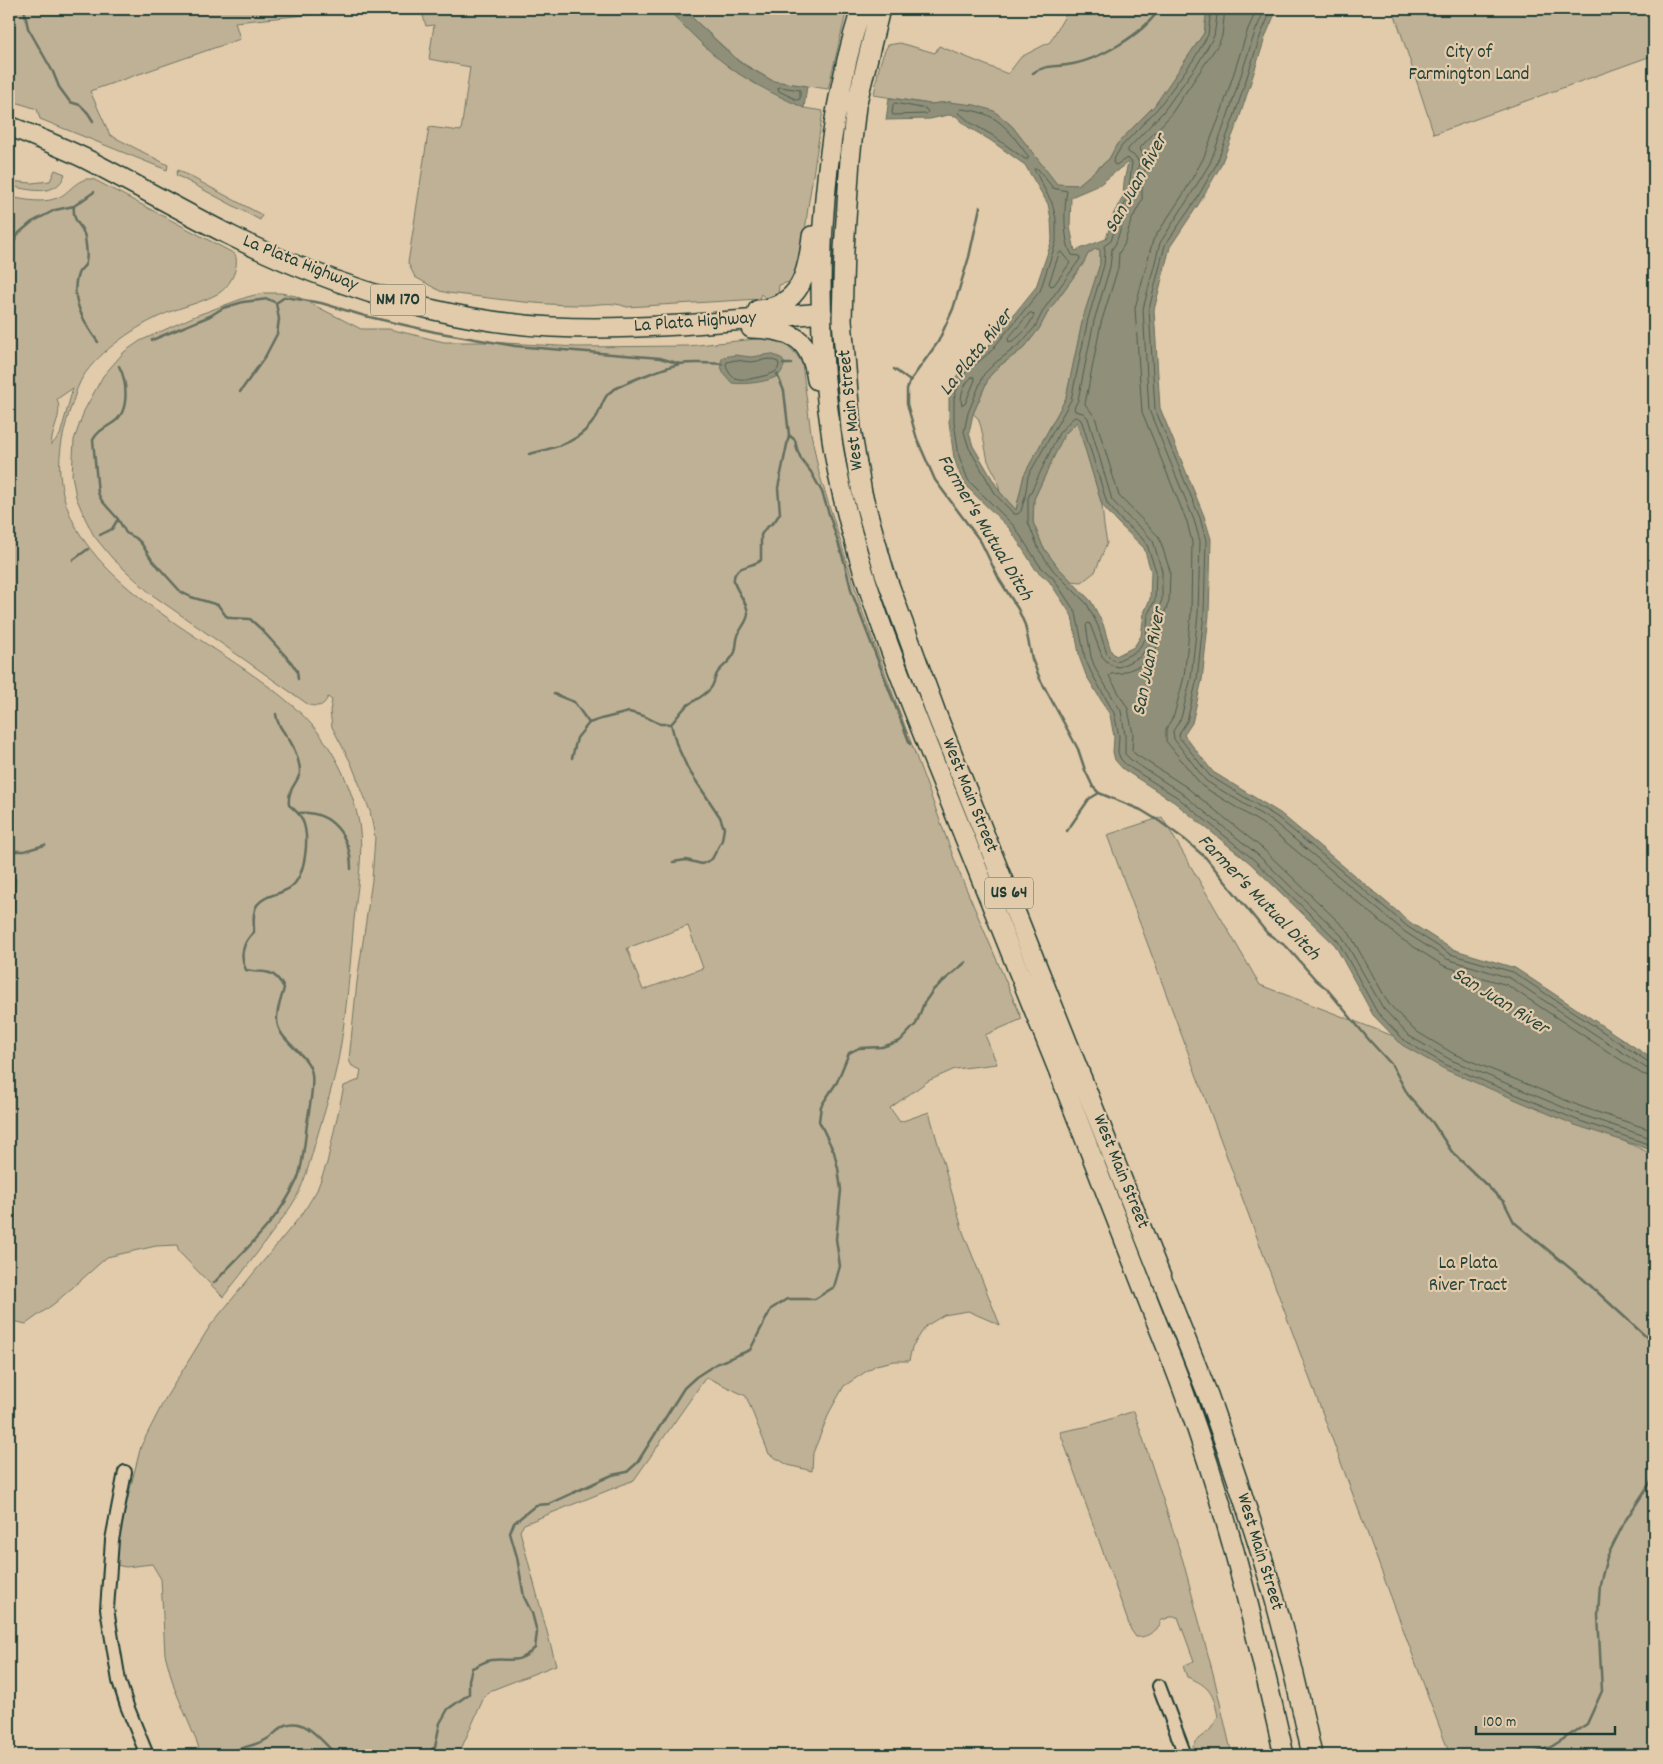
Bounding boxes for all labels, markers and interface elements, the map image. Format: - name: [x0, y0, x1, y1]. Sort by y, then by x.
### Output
- park label: City of Farmington Land: [1408, 40, 1530, 89]
- water label: San Juan River: [1098, 127, 1177, 238]
- street label: La Plata Highway: [238, 229, 362, 300]
- road number: NM 170: [370, 284, 426, 316]
- water label: La Plata River: [933, 302, 1022, 402]
- street label: La Plata Highway: [633, 305, 757, 341]
- street label: West Main Street: [832, 348, 872, 472]
- water label: Farmer's Mutual Ditch: [929, 450, 1039, 607]
- water label: San Juan River: [1126, 603, 1175, 718]
- street label: West Main Street: [934, 735, 1004, 857]
- water label: Farmer's Mutual Ditch: [1190, 828, 1326, 968]
- road number: US 64: [985, 878, 1033, 908]
- water label: San Juan River: [1446, 961, 1556, 1044]
- street label: West Main Street: [1085, 1111, 1155, 1233]
- park label: La Plata River Tract: [1429, 1251, 1507, 1300]
- street label: West Main Street: [1228, 1490, 1290, 1614]
- scale bar: [1476, 1704, 1614, 1736]
- text: 100 m: [1483, 1712, 1516, 1734]

